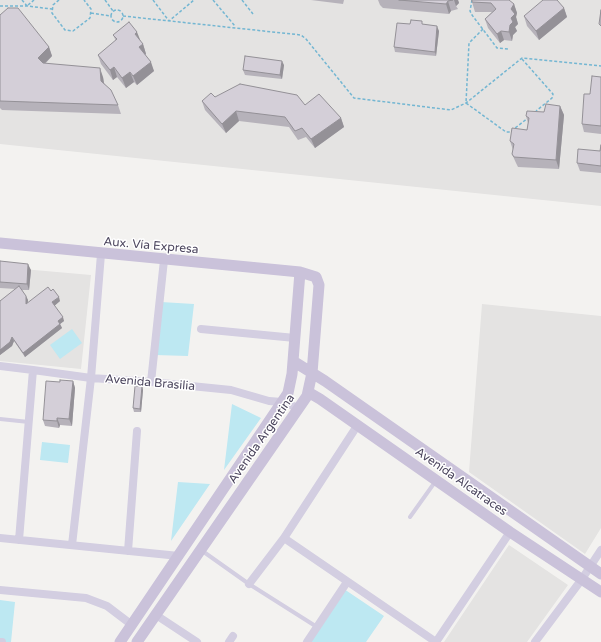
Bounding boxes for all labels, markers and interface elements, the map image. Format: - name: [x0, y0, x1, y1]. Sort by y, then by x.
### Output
- street label: Aux. Vía Expresa: [103, 235, 199, 257]
- street label: Avenida Brasilia: [104, 372, 196, 394]
- street label: Avenida Argentina: [226, 392, 298, 486]
- street label: Avenida Alcatraces: [412, 445, 510, 519]

